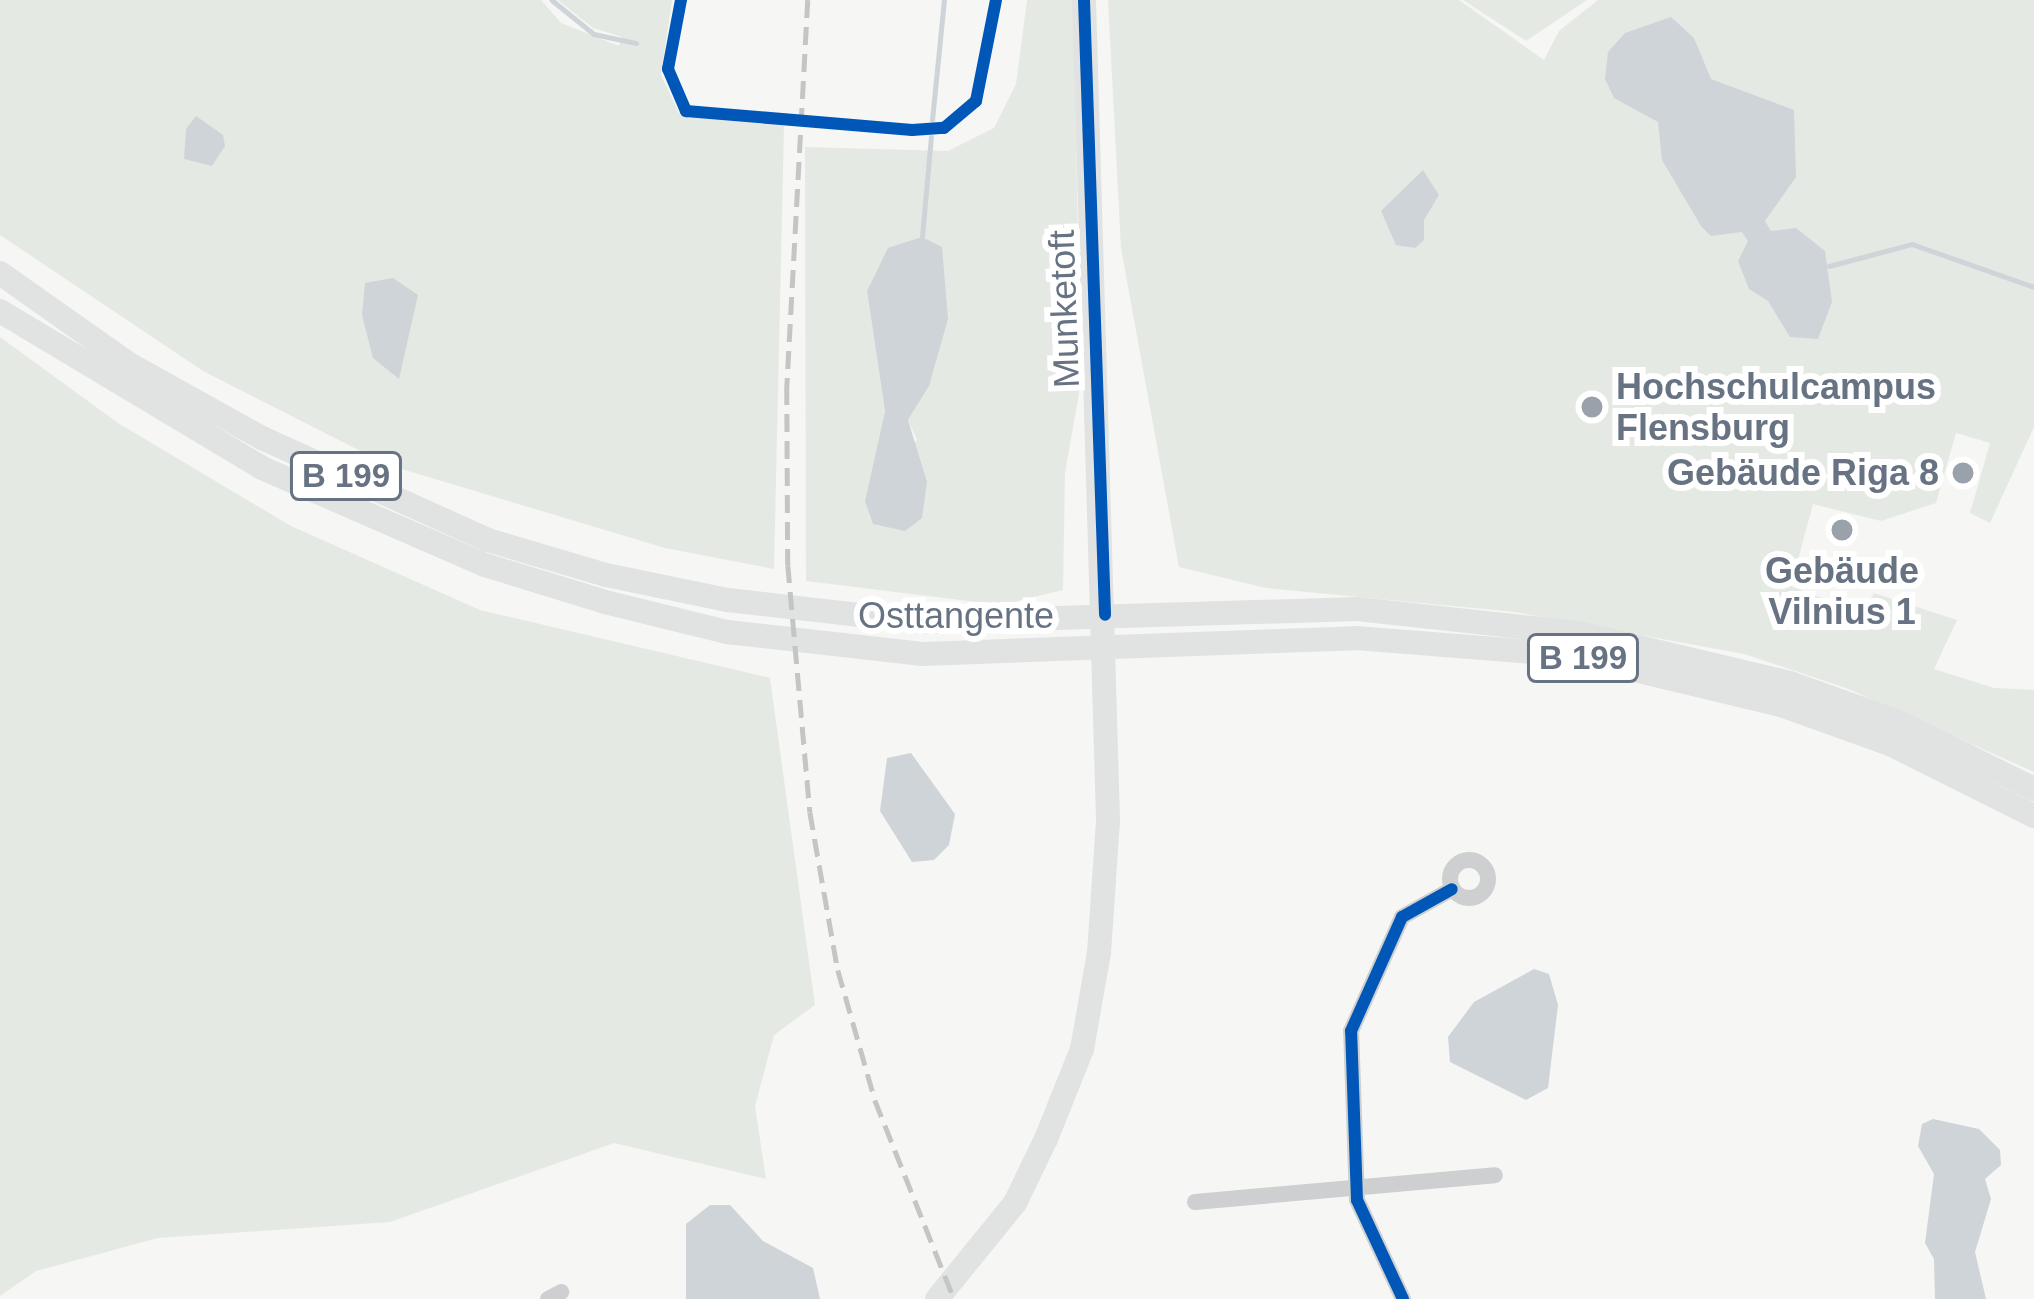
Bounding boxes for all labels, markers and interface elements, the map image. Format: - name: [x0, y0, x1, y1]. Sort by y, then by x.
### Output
- street label: Munketoft: [1040, 229, 1088, 389]
- place label: Hochschulcampus Flensburg: [1616, 364, 1936, 449]
- marker: Hochschulcampus Flensburg: [1579, 394, 1605, 420]
- road number: B 199: [289, 449, 403, 503]
- place label: Gebäude Riga 8: [1667, 451, 1939, 495]
- marker: Gebäude Riga 8: [1950, 460, 1976, 486]
- marker: Gebäude Vilnius 1: [1829, 517, 1855, 543]
- place label: Gebäude Vilnius 1: [1765, 548, 1919, 633]
- street label: Osttangente: [858, 594, 1054, 638]
- road number: B 199: [1526, 631, 1640, 685]

